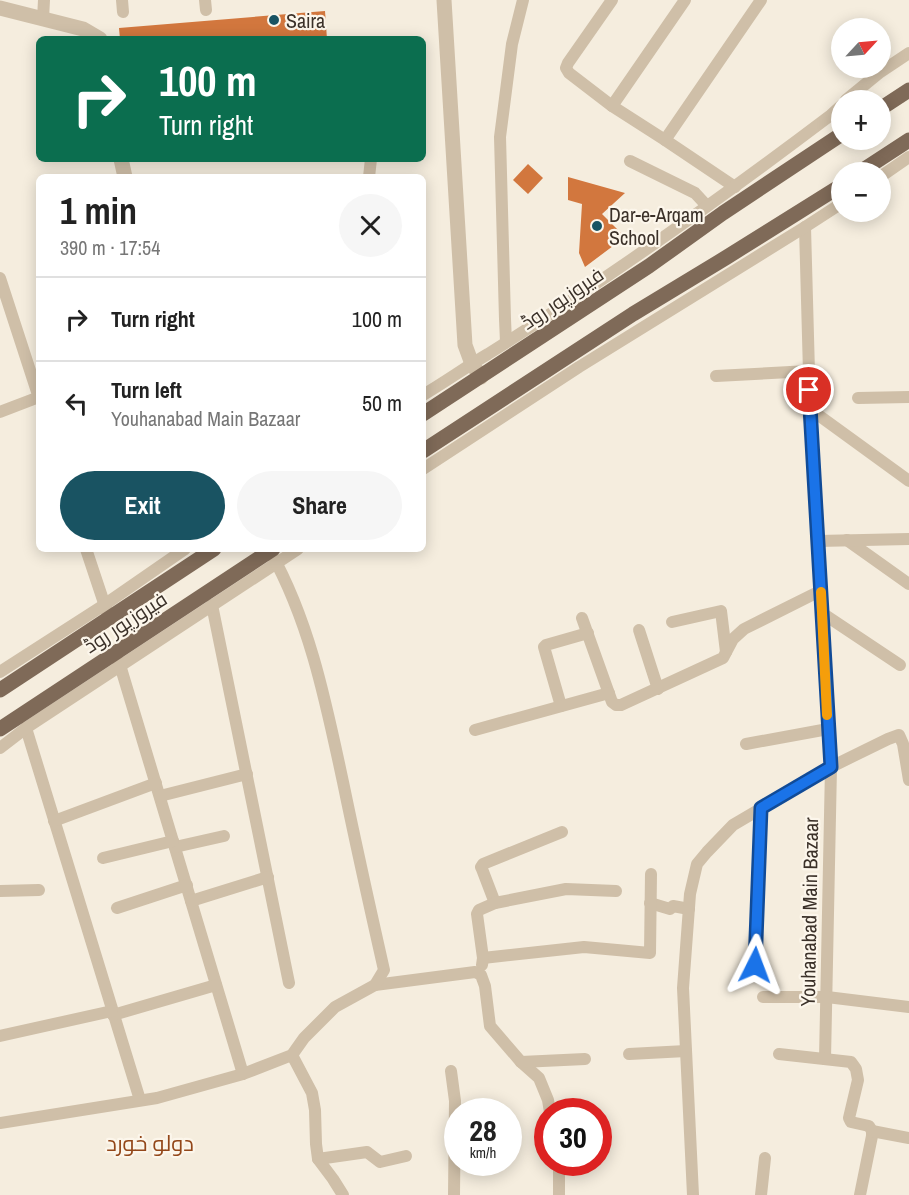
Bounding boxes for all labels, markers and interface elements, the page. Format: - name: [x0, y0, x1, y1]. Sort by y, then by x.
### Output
- place label: Saira: [286, 7, 325, 34]
- marker: Saira: [267, 13, 281, 27]
- north arrow: [831, 18, 891, 78]
- map controls: [831, 18, 891, 222]
- text: 100 m: [159, 53, 257, 109]
- icon: right: [60, 60, 138, 138]
- button: +: [831, 90, 891, 150]
- text: Turn right: [159, 107, 253, 143]
- button: −: [831, 162, 891, 222]
- text: 1 min: [60, 187, 137, 235]
- button: close: [339, 194, 402, 257]
- place label: Dar-e-Arqam School: [609, 201, 704, 251]
- marker: Dar-e-Arqam School: [590, 219, 604, 233]
- text: 390 m · 17:54: [60, 234, 160, 261]
- street label: فیروزپور روڈ: [515, 260, 609, 336]
- icon: right: [60, 303, 93, 336]
- text: Turn right: [111, 304, 195, 334]
- text: 100 m: [352, 304, 402, 334]
- pin: [783, 364, 834, 415]
- icon: arrive: [792, 373, 825, 406]
- text: Turn left: [111, 375, 182, 405]
- icon: left: [60, 387, 93, 420]
- text: 50 m: [362, 388, 402, 418]
- text: Youhanabad Main Bazaar: [111, 405, 300, 432]
- button: Exit: [60, 471, 225, 540]
- button: Share: [237, 471, 402, 540]
- street label: فیروزپور روڈ: [78, 585, 172, 659]
- street label: Youhanabad Main Bazaar: [794, 817, 824, 1007]
- position arrow: [723, 933, 787, 997]
- speed limit sign: 30: [534, 1098, 612, 1176]
- text: 28: [469, 1110, 497, 1150]
- district label: دولو خورد: [106, 1128, 194, 1158]
- text: km/h: [470, 1142, 496, 1163]

